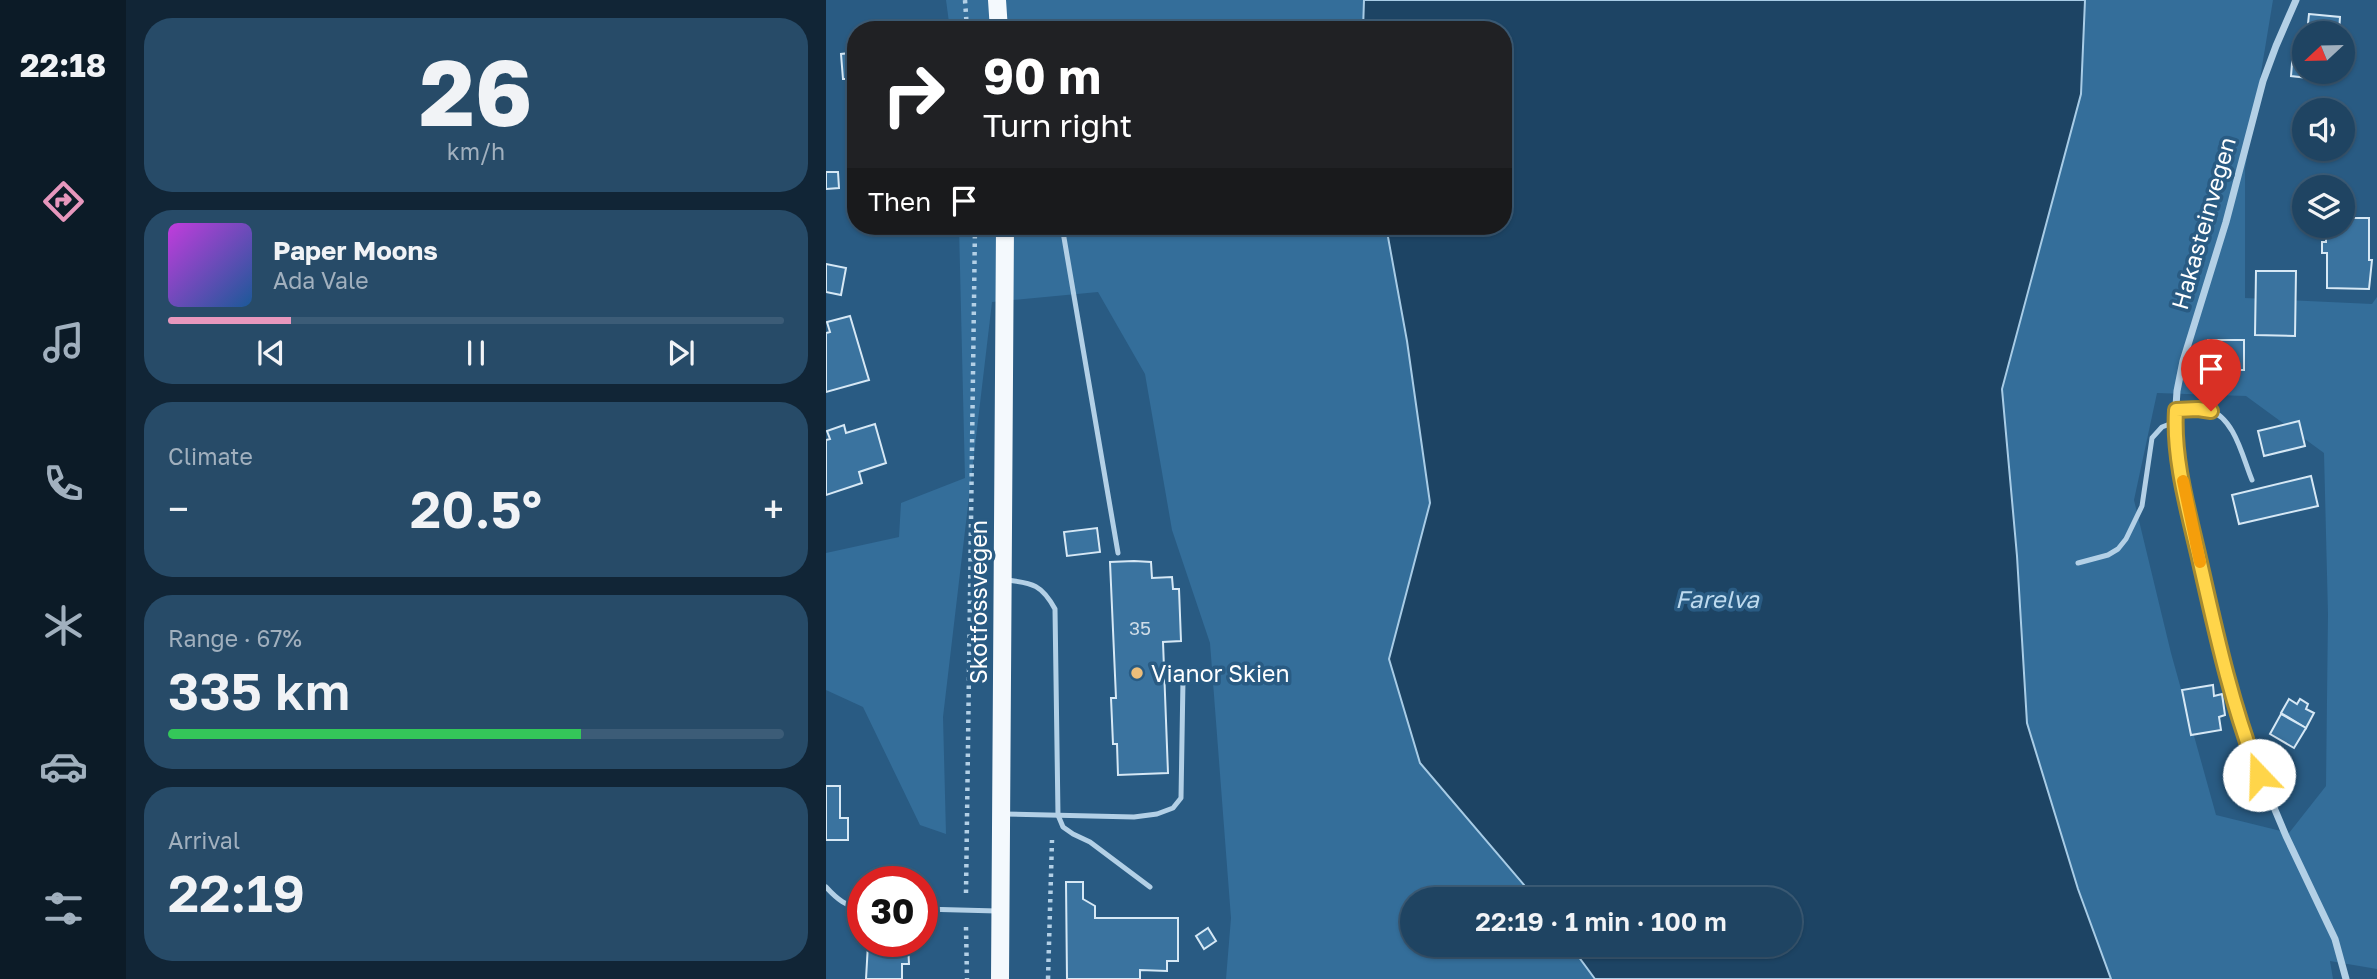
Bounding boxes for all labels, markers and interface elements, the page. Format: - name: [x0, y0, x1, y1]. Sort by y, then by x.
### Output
- north arrow: [2292, 21, 2356, 84]
- map controls: [2292, 21, 2355, 238]
- text: 26: [419, 37, 533, 146]
- text: 22:18: [20, 46, 106, 84]
- text: 90 m: [983, 46, 1101, 105]
- icon: right: [868, 49, 959, 140]
- button: sound: [2292, 98, 2355, 161]
- text: Turn right: [983, 106, 1132, 144]
- street label: Hakasteinvegen: [2165, 133, 2241, 313]
- text: km/h: [447, 137, 505, 165]
- button: layers: [2292, 175, 2355, 238]
- icon: directions: [39, 177, 88, 226]
- icon: arrive: [945, 182, 983, 220]
- text: Then: [868, 186, 931, 217]
- text: Paper Moons: [273, 235, 438, 266]
- text: Ada Vale: [273, 266, 369, 294]
- icon: music: [39, 318, 88, 367]
- icon: previous: [252, 334, 290, 372]
- icon: pause: [457, 334, 495, 372]
- icon: next: [662, 334, 700, 372]
- pin: [2181, 339, 2241, 411]
- icon: arrive: [2192, 350, 2230, 388]
- text: Climate: [168, 442, 253, 470]
- icon: phone: [39, 459, 88, 508]
- text: 20.5°: [410, 477, 542, 539]
- text: −: [168, 486, 189, 531]
- text: +: [763, 486, 784, 531]
- street label: Skotfossvegen: [964, 520, 992, 684]
- water label: Farelva: [1675, 584, 1760, 613]
- icon: climate: [39, 601, 88, 650]
- house number: 35: [1129, 616, 1151, 639]
- text: Range · 67%: [168, 624, 302, 652]
- text: 335 km: [168, 659, 350, 721]
- place label: Vianor Skien: [1151, 659, 1290, 687]
- marker: Vianor Skien: [1129, 665, 1145, 681]
- position arrow: [2222, 738, 2296, 812]
- icon: car: [39, 742, 88, 791]
- text: Arrival: [168, 826, 240, 854]
- text: 22:19: [168, 861, 305, 923]
- speed limit sign: 30: [847, 866, 938, 957]
- icon: filters: [39, 884, 88, 933]
- text: 22:19 · 1 min · 100 m: [1475, 906, 1727, 937]

